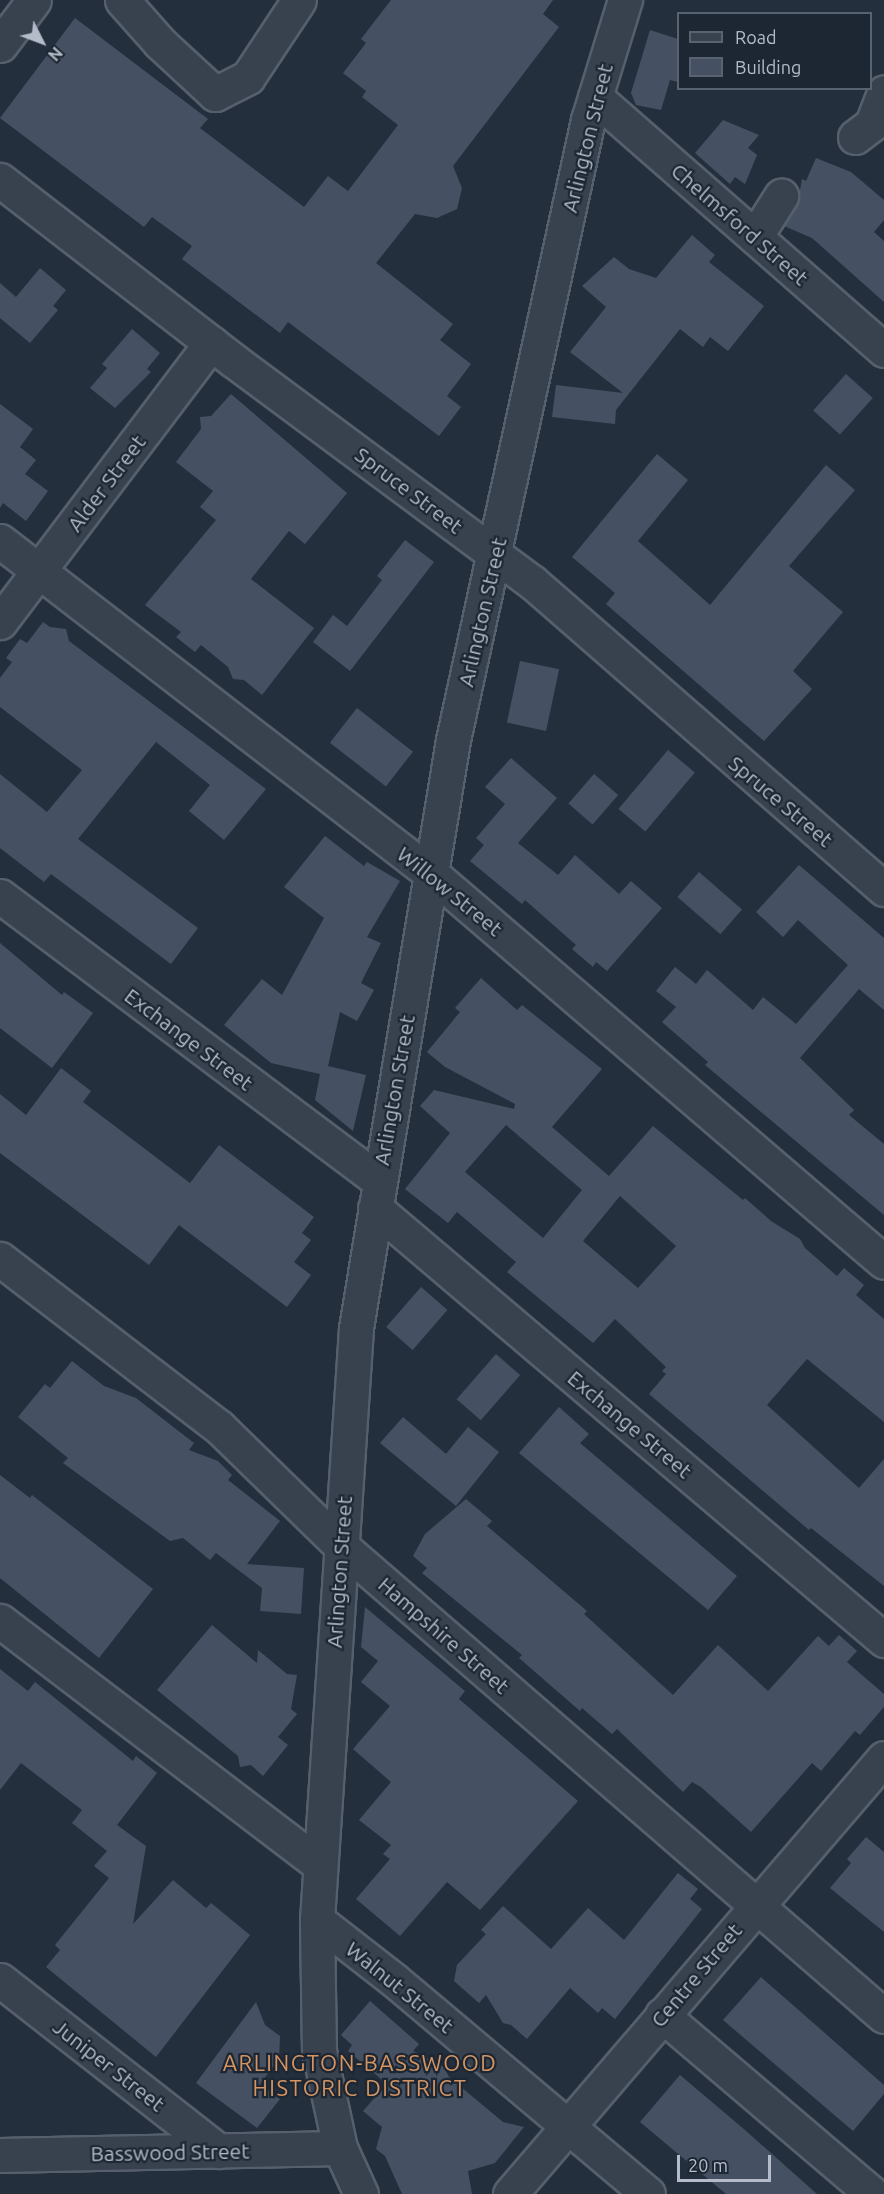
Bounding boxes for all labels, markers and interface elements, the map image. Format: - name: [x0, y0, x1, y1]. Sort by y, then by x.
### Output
- north arrow: [12, 12, 72, 72]
- legend: [677, 12, 872, 90]
- text: Road: [735, 27, 777, 47]
- text: N: [45, 44, 66, 65]
- text: Building: [735, 57, 801, 77]
- street label: Arlington Street: [556, 61, 618, 215]
- street label: Chelmsford Street: [666, 158, 814, 290]
- street label: Alder Street: [62, 430, 150, 536]
- street label: Spruce Street: [350, 441, 468, 539]
- street label: Arlington Street: [453, 535, 511, 689]
- street label: Spruce Street: [724, 750, 838, 852]
- street label: Willow Street: [392, 841, 508, 941]
- street label: Exchange Street: [120, 983, 258, 1095]
- street label: Arlington Street: [368, 1013, 420, 1167]
- street label: Exchange Street: [563, 1365, 697, 1483]
- street label: Arlington Street: [321, 1495, 357, 1649]
- street label: Hampshire Street: [373, 1571, 515, 1699]
- street label: Centre Street: [645, 1918, 747, 2032]
- street label: Walnut Street: [341, 1936, 459, 2038]
- street label: Juniper Street: [48, 2014, 170, 2116]
- district label: ARLINGTON-BASSWOOD HISTORIC DISTRICT: [223, 2049, 497, 2100]
- street label: Basswood Street: [90, 2138, 250, 2166]
- scale bar: [680, 2143, 774, 2181]
- text: 20 m: [688, 2155, 728, 2175]

